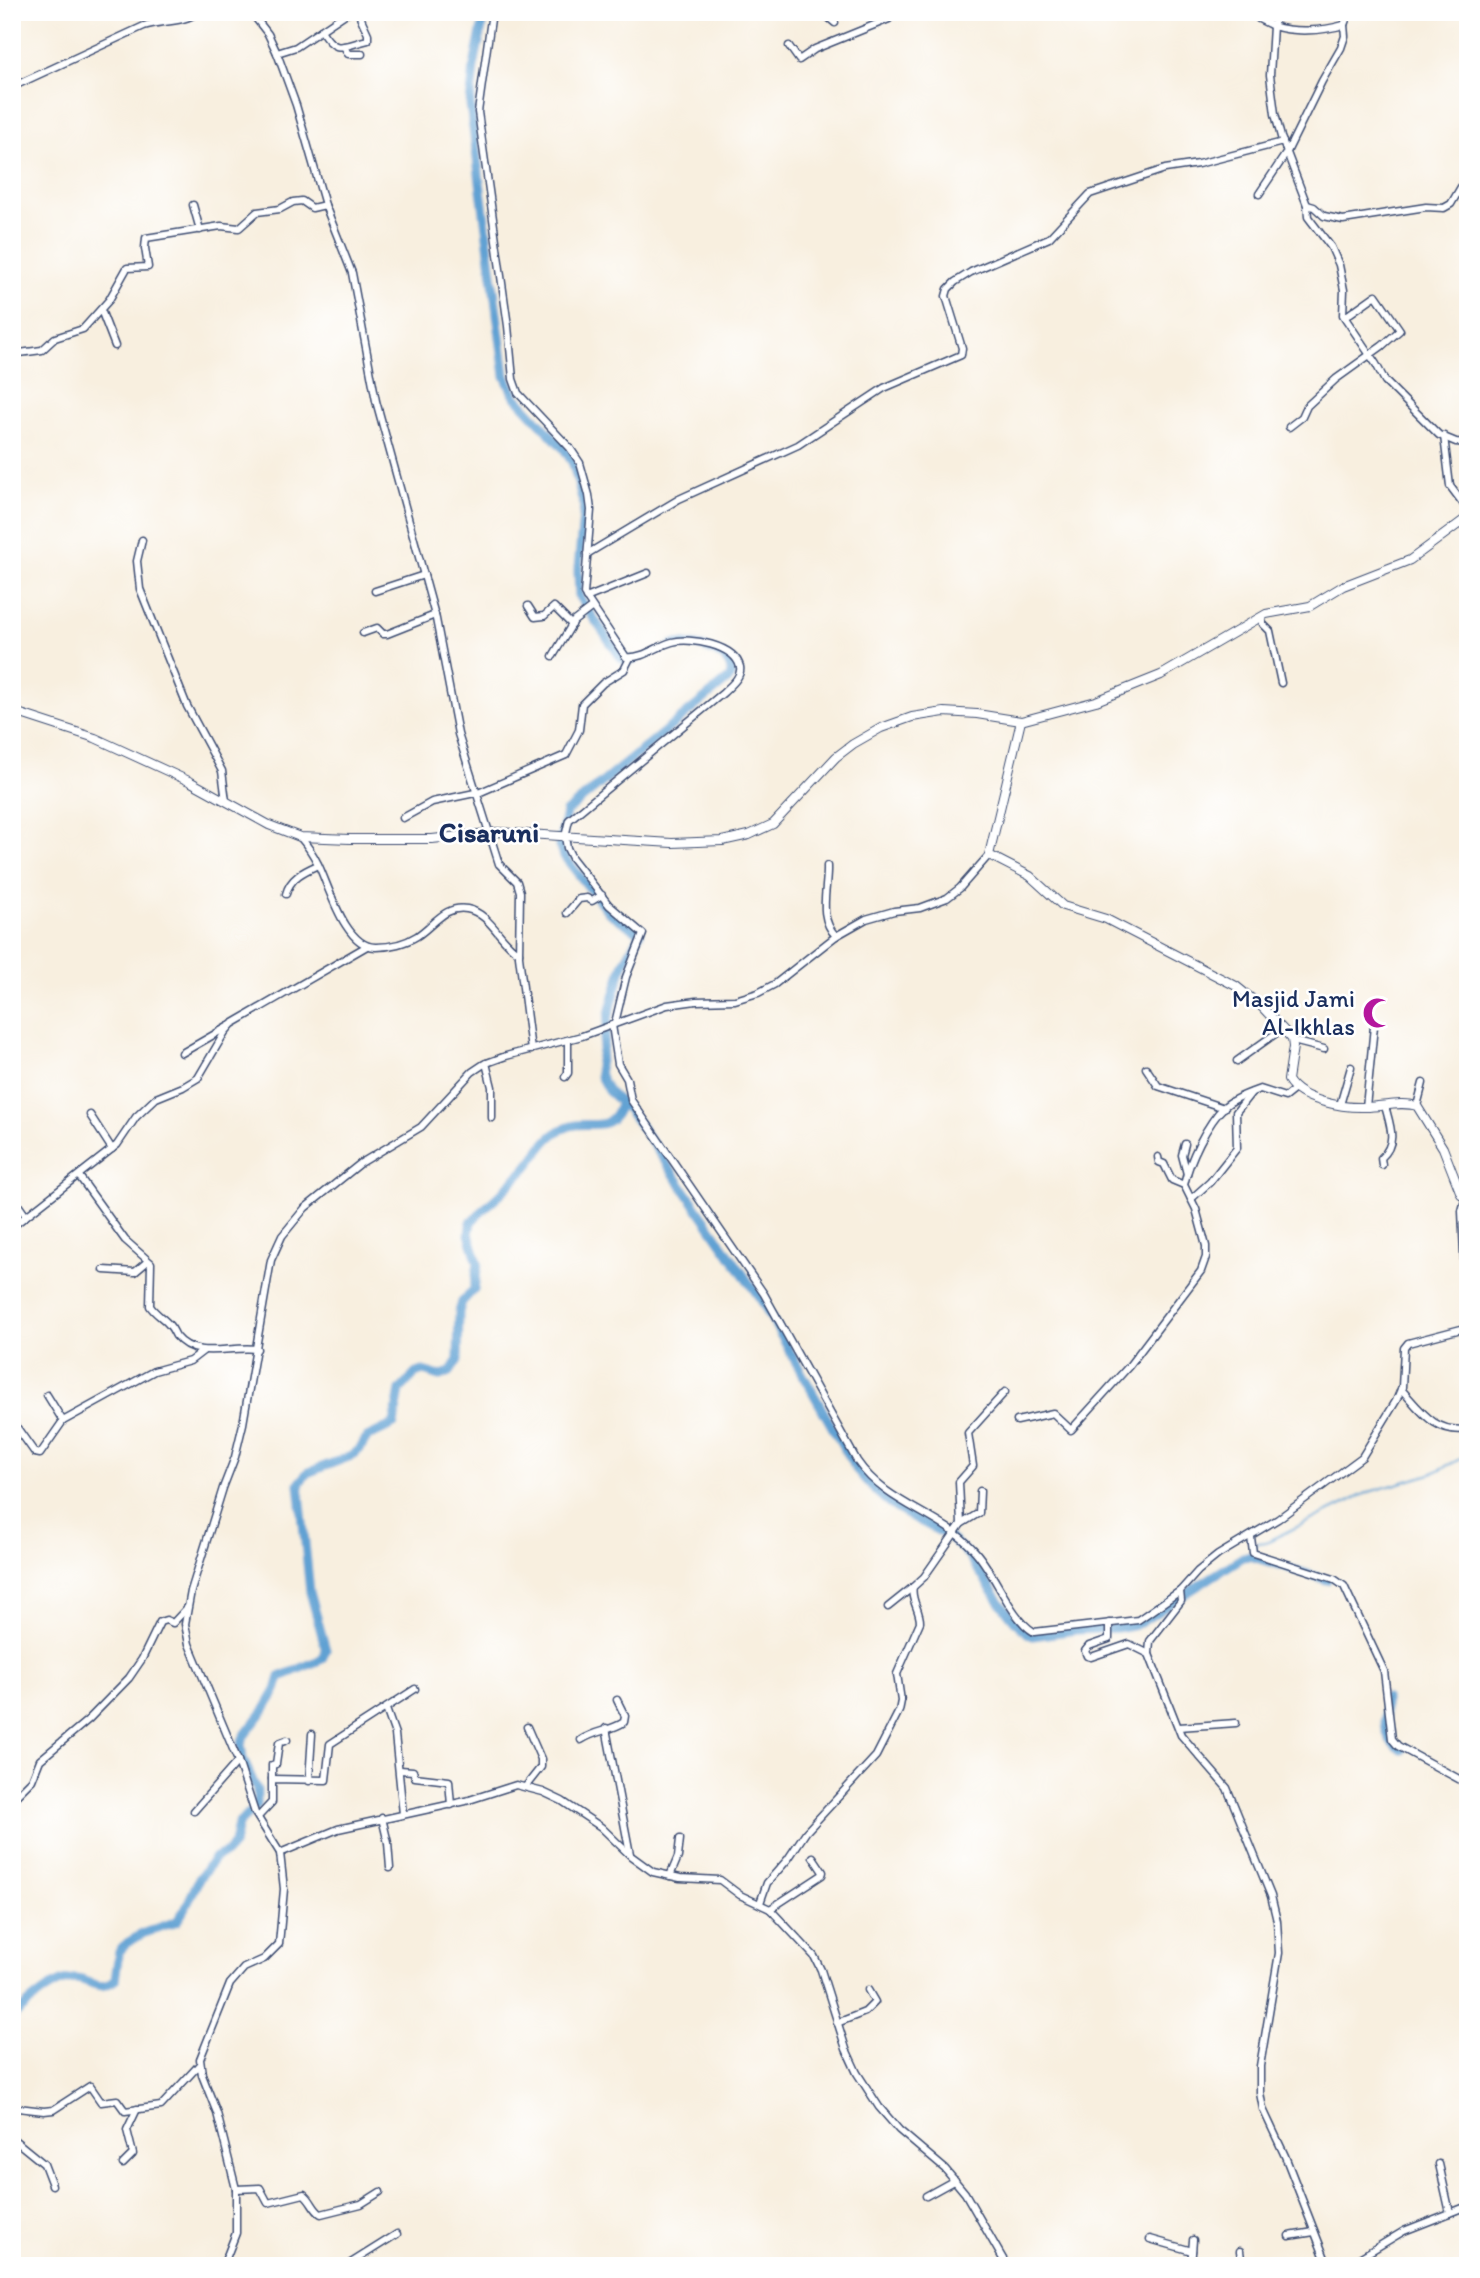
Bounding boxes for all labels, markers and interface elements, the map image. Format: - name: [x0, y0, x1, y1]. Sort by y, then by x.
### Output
- district label: Cisaruni: [439, 815, 539, 849]
- place label: Masjid Jami Al-Ikhlas: [1232, 984, 1355, 1041]
- mosque icon: Masjid Jami Al-Ikhlas: [1361, 996, 1395, 1030]

